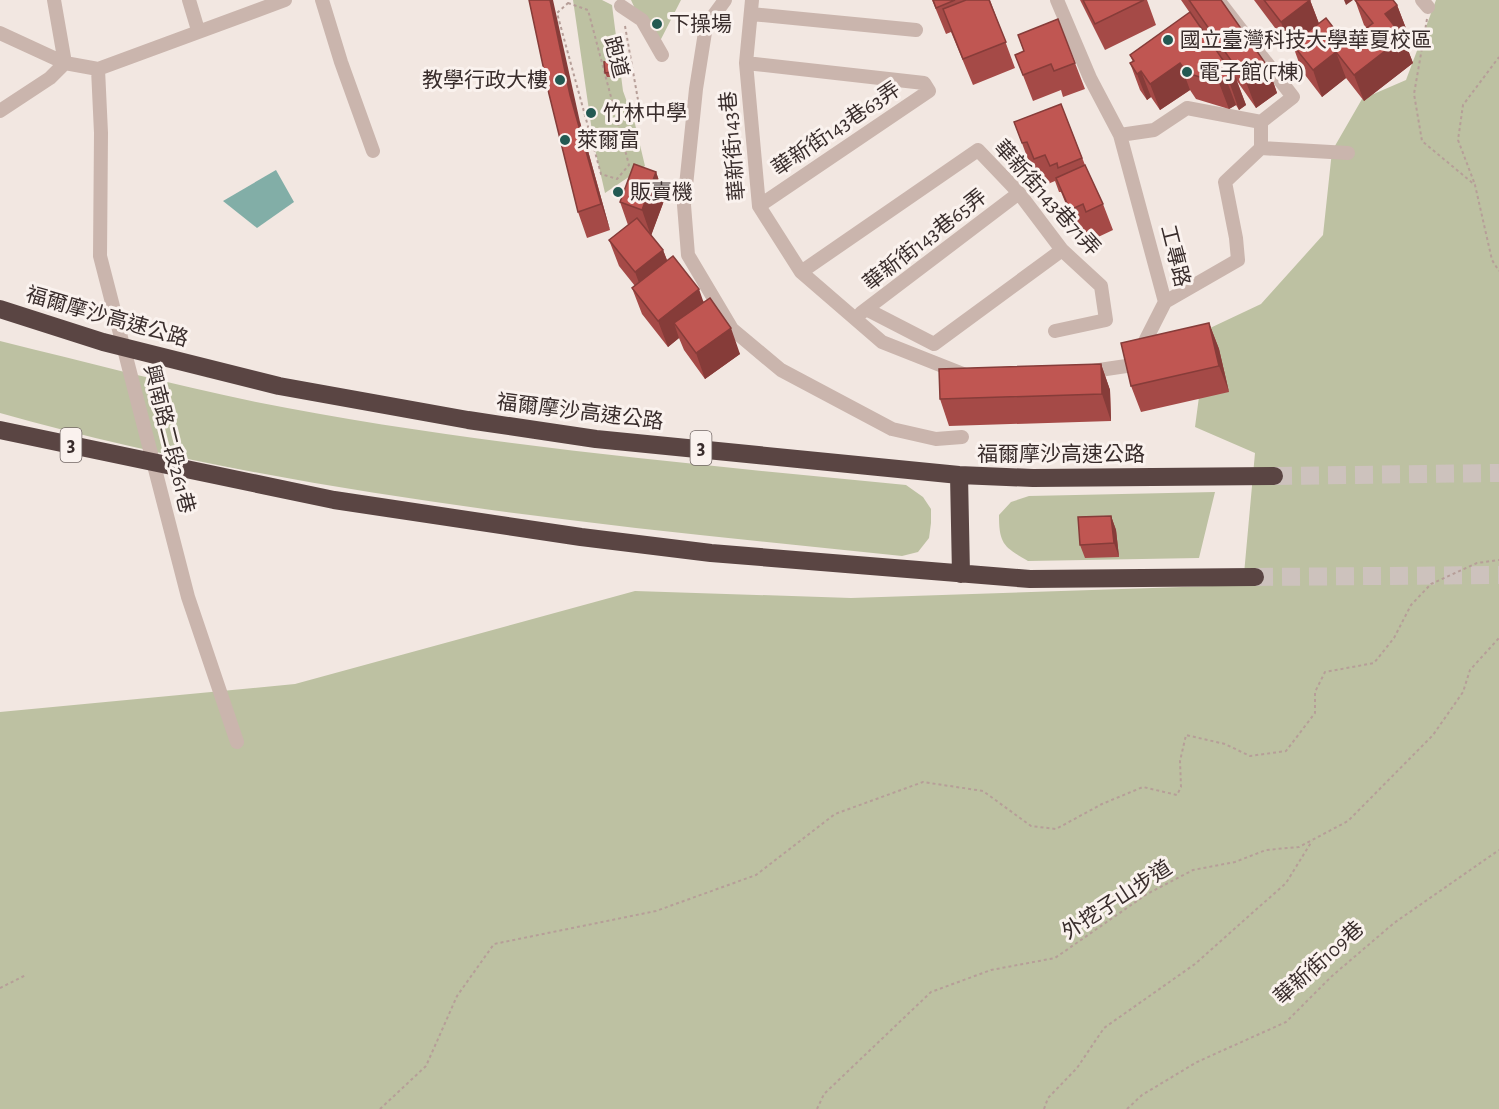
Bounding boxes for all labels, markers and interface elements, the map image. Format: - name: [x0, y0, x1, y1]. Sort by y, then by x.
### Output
- place label: 下操場: [669, 13, 732, 35]
- marker: 下操場: [650, 17, 664, 31]
- place label: 國立臺灣科技大學華夏校區: [1180, 29, 1432, 51]
- marker: 國立臺灣科技大學華夏校區: [1161, 33, 1175, 47]
- street label: 跑道: [600, 34, 633, 80]
- place label: 電子館(F棟): [1199, 60, 1305, 83]
- marker: 電子館(F棟): [1180, 65, 1194, 79]
- place label: 教學行政大樓: [422, 69, 548, 91]
- marker: 教學行政大樓: [553, 73, 567, 87]
- street label: 華新街143巷63弄: [768, 78, 904, 180]
- street label: 華新街143巷: [717, 90, 748, 202]
- place label: 竹林中學: [603, 102, 687, 124]
- marker: 竹林中學: [584, 106, 598, 120]
- place label: 萊爾富: [577, 129, 640, 151]
- marker: 萊爾富: [558, 133, 572, 147]
- street label: 華新街143巷71弄: [990, 136, 1105, 260]
- place label: 販賣機: [630, 181, 693, 203]
- marker: 販賣機: [611, 185, 625, 199]
- street label: 華新街143巷65弄: [859, 185, 990, 294]
- street label: 工專路: [1157, 223, 1194, 289]
- street label: 福爾摩沙高速公路: [23, 283, 191, 350]
- street label: 興南路二段261巷: [140, 362, 199, 516]
- street label: 福爾摩沙高速公路: [495, 390, 665, 433]
- road number: 3: [60, 428, 82, 462]
- road number: 3: [690, 431, 712, 465]
- street label: 福爾摩沙高速公路: [977, 443, 1145, 465]
- street label: 外挖子山步道: [1058, 856, 1176, 943]
- street label: 華新街109巷: [1270, 917, 1368, 1008]

